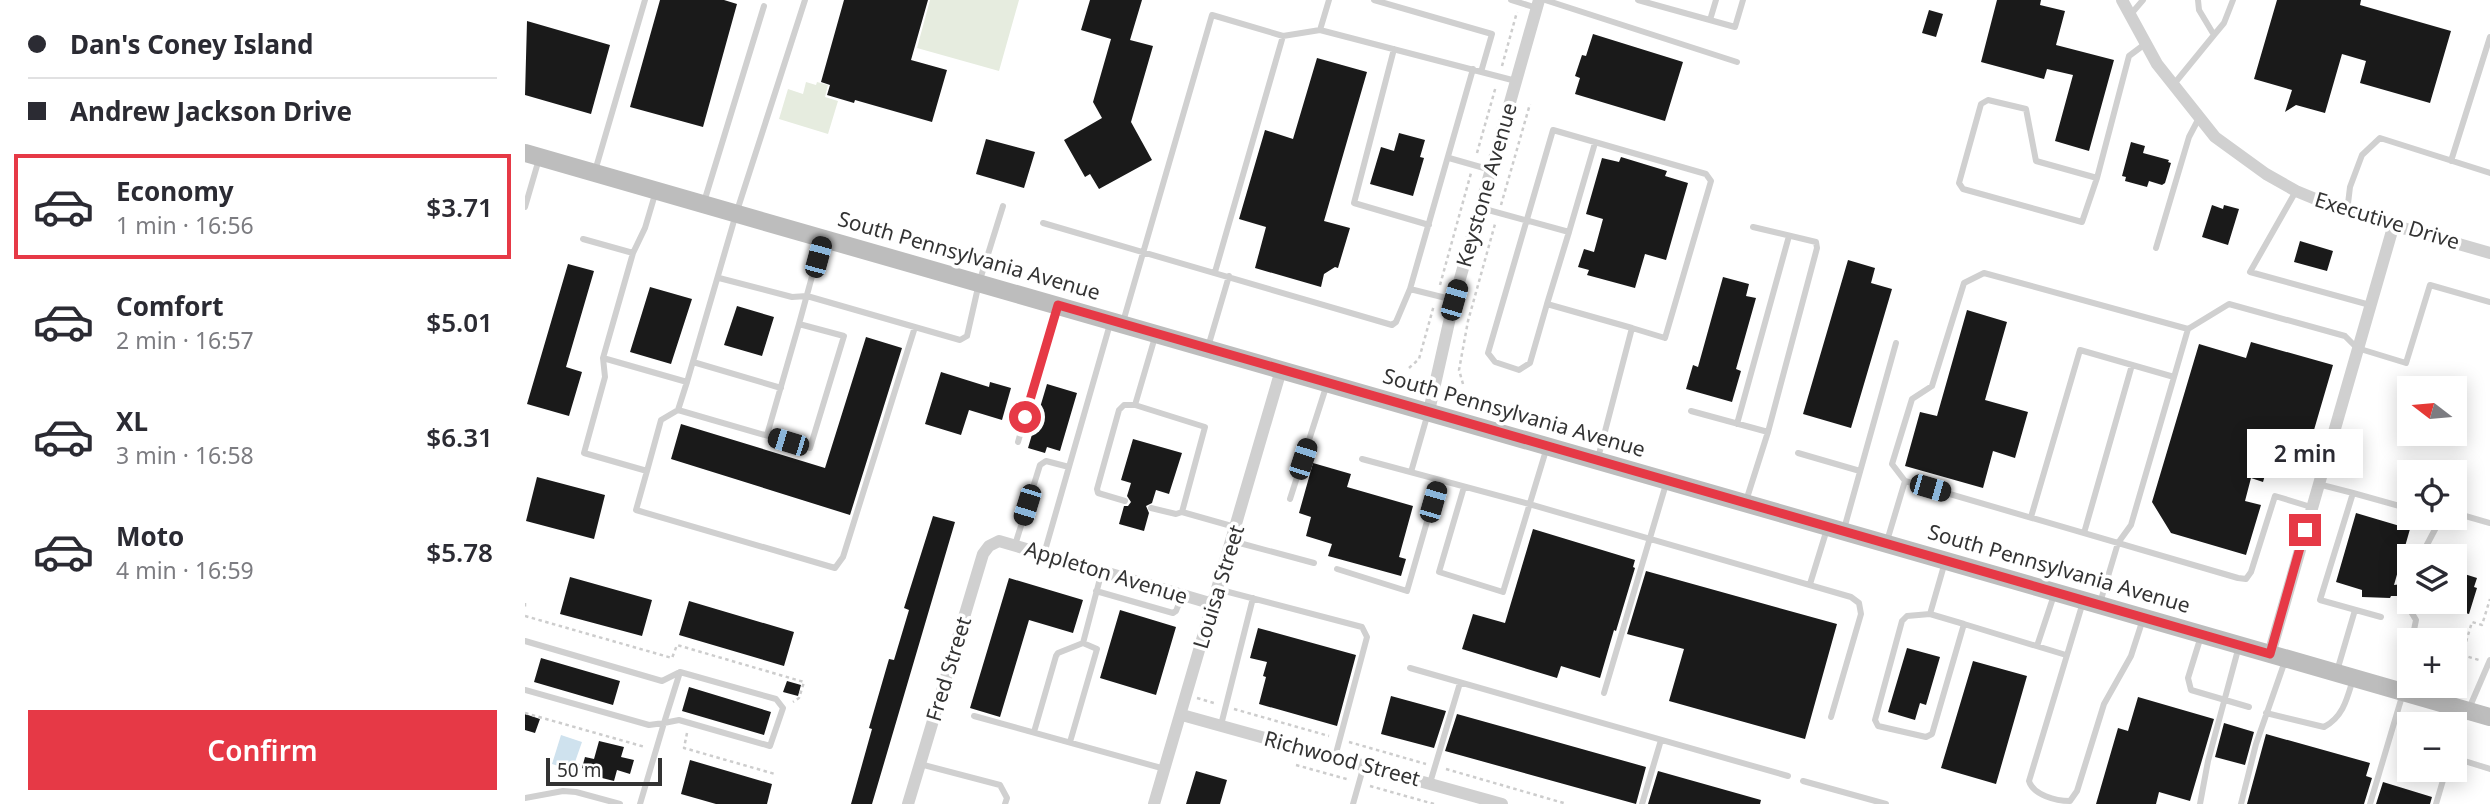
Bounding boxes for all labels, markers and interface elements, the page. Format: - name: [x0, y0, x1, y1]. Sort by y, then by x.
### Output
- text: Dan's Coney Island: [70, 26, 313, 62]
- text: Andrew Jackson Drive: [70, 93, 352, 129]
- street label: Keystone Avenue: [1449, 99, 1523, 270]
- text: Economy: [116, 173, 234, 209]
- icon: car: [32, 175, 95, 238]
- street label: Executive Drive: [2311, 185, 2463, 255]
- text: $3.71: [426, 189, 493, 225]
- street label: South Pennsylvania Avenue: [835, 204, 1104, 306]
- text: 1 min · 16:56: [116, 209, 254, 241]
- car: [803, 234, 834, 280]
- car: [1439, 277, 1470, 323]
- text: Comfort: [116, 288, 224, 324]
- icon: car: [32, 290, 95, 353]
- text: $5.01: [426, 304, 493, 340]
- text: 2 min · 16:57: [116, 324, 254, 356]
- street label: South Pennsylvania Avenue: [1380, 361, 1649, 463]
- north arrow: [2397, 376, 2467, 446]
- map controls: [2397, 376, 2467, 782]
- route start: [1009, 401, 1041, 433]
- text: XL: [116, 403, 148, 439]
- icon: car: [32, 405, 95, 468]
- text: $6.31: [426, 419, 493, 455]
- car: [765, 426, 812, 458]
- callout: 2 min: [2247, 428, 2363, 477]
- car: [1287, 436, 1320, 482]
- text: 2 min: [2274, 437, 2336, 469]
- text: 3 min · 16:58: [116, 439, 254, 471]
- button: locate: [2397, 460, 2467, 530]
- car: [1907, 472, 1954, 504]
- car: [1418, 479, 1449, 525]
- car: [1011, 482, 1044, 528]
- route end: [2289, 514, 2321, 546]
- street label: South Pennsylvania Avenue: [1925, 517, 2194, 619]
- text: Moto: [116, 518, 184, 554]
- icon: car: [32, 520, 95, 583]
- street label: Louisa Street: [1186, 521, 1250, 652]
- text: $5.78: [426, 534, 493, 570]
- street label: Appleton Avenue: [1021, 534, 1191, 610]
- button: layers: [2397, 544, 2467, 614]
- text: 4 min · 16:59: [116, 554, 254, 586]
- street label: Fred Street: [919, 613, 977, 724]
- button: +: [2397, 628, 2467, 698]
- button: Confirm: [28, 710, 497, 790]
- button: −: [2397, 712, 2467, 782]
- street label: Richwood Street: [1261, 724, 1424, 792]
- scale bar: [546, 755, 661, 787]
- text: 50 m: [557, 757, 601, 783]

